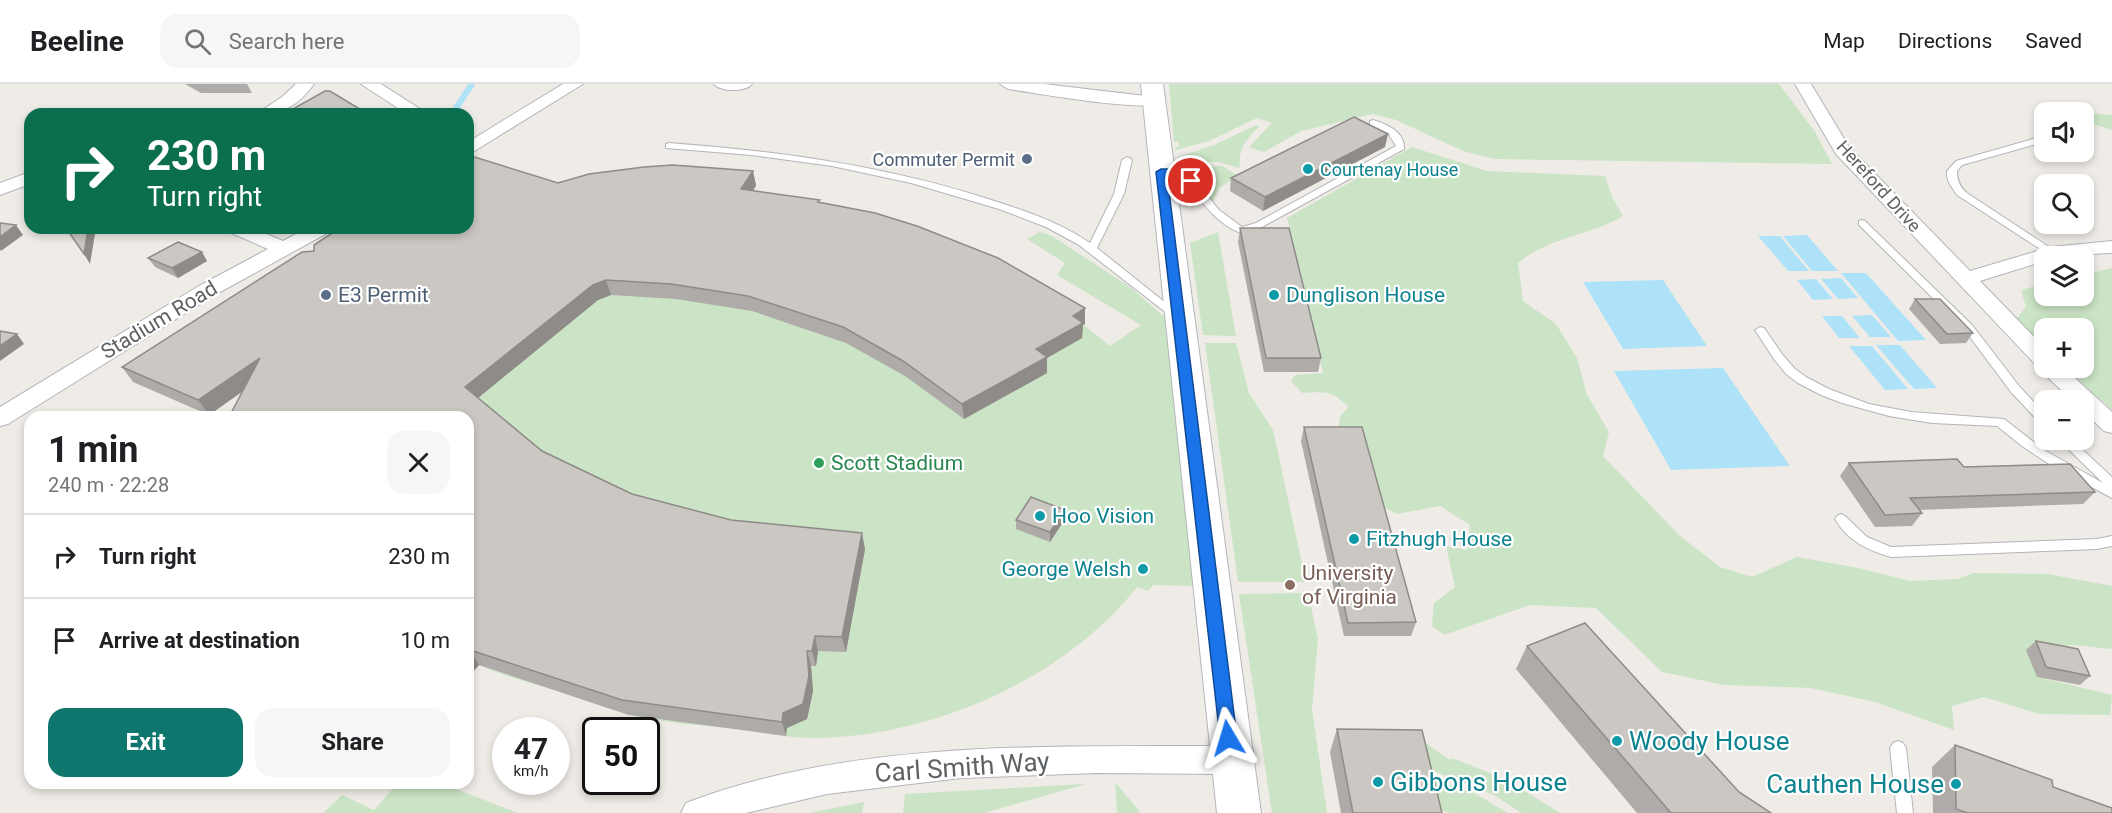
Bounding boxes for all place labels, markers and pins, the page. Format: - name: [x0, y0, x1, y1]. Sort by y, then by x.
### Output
- place label: Commuter Permit: [873, 149, 1015, 170]
- marker: Commuter Permit: [1020, 152, 1034, 166]
- pin: [1165, 155, 1216, 206]
- place label: Courtenay House: [1320, 159, 1458, 180]
- marker: Courtenay House: [1301, 162, 1315, 176]
- place label: E3 Permit: [338, 283, 429, 307]
- place label: Dunglison House: [1286, 283, 1445, 307]
- marker: E3 Permit: [319, 288, 333, 302]
- marker: Dunglison House: [1267, 288, 1281, 302]
- place label: Scott Stadium: [831, 451, 963, 475]
- marker: Scott Stadium: [812, 456, 826, 470]
- place label: Hoo Vision: [1052, 504, 1154, 528]
- marker: Hoo Vision: [1033, 509, 1047, 523]
- place label: Fitzhugh House: [1366, 527, 1512, 551]
- marker: Fitzhugh House: [1347, 532, 1361, 546]
- place label: George Welsh: [1002, 557, 1131, 581]
- place label: University of Virginia: [1302, 561, 1397, 609]
- marker: George Welsh: [1136, 562, 1150, 576]
- marker: University of Virginia: [1283, 578, 1297, 592]
- place label: Woody House: [1629, 726, 1790, 756]
- marker: Woody House: [1610, 734, 1624, 748]
- place label: Gibbons House: [1390, 767, 1567, 797]
- place label: Cauthen House: [1766, 769, 1944, 799]
- marker: Gibbons House: [1371, 775, 1385, 789]
- marker: Cauthen House: [1949, 777, 1963, 791]

